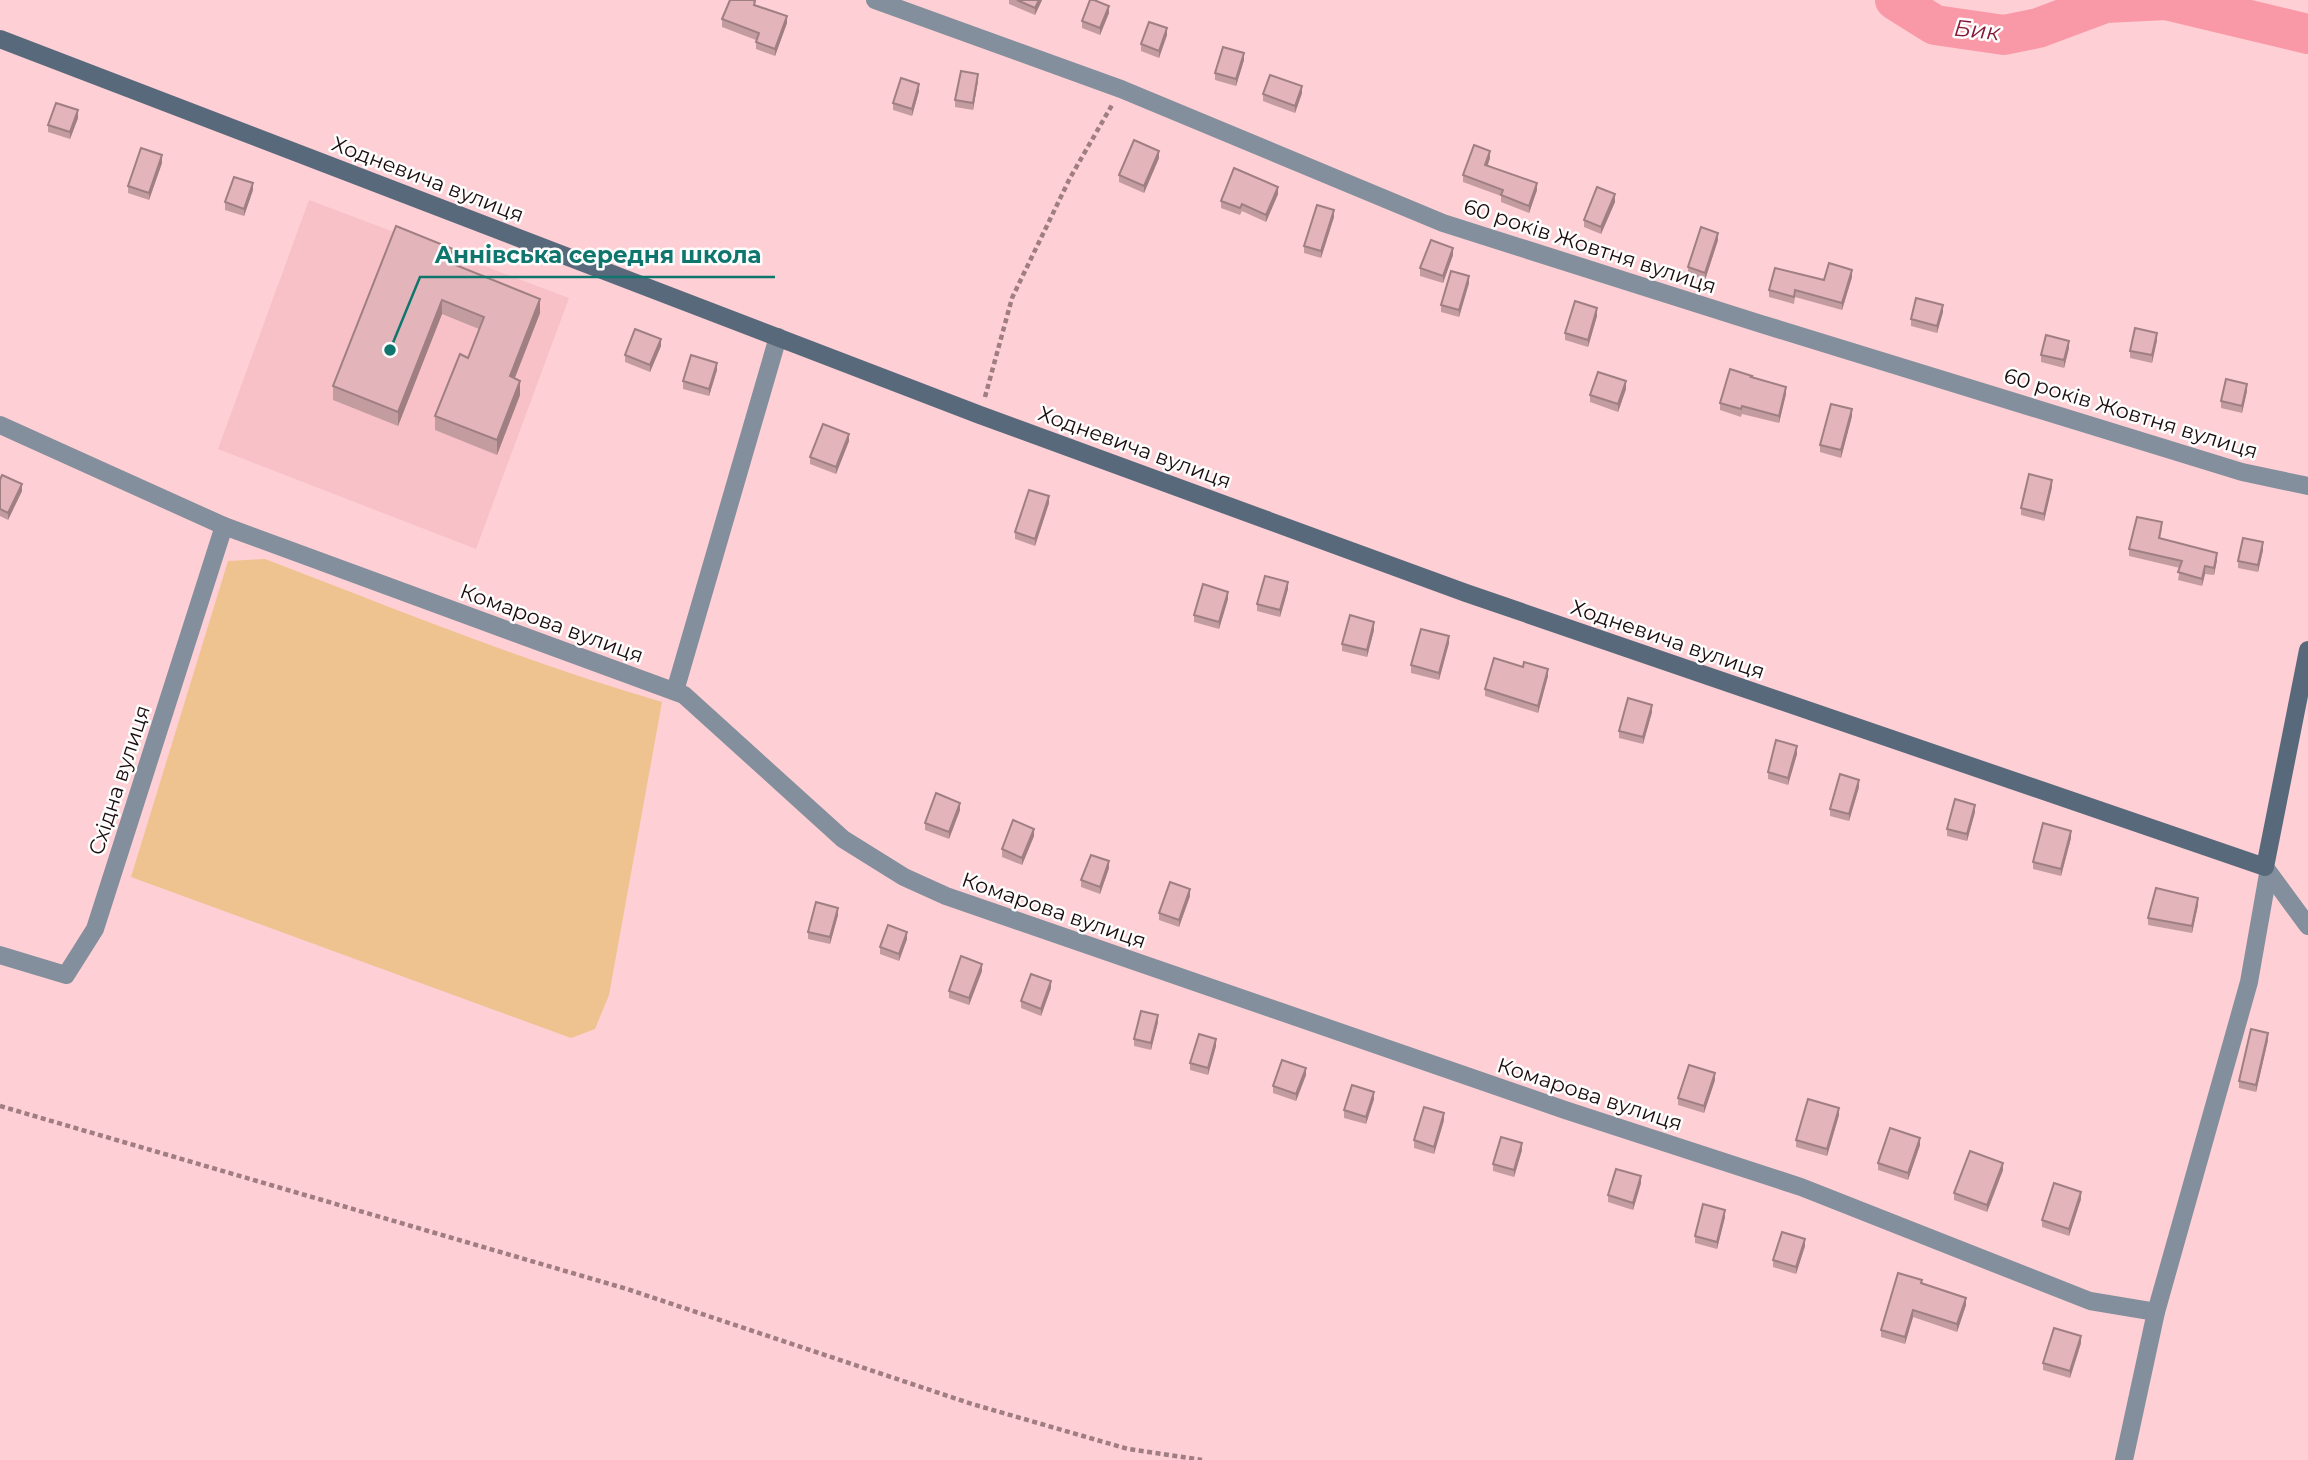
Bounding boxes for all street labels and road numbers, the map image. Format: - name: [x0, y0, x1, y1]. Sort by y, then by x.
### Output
- street label: Ходневича вулиця: [329, 131, 527, 227]
- street label: 60 років Жовтня вулиця: [1461, 193, 1719, 299]
- street label: 60 років Жовтня вулиця: [2001, 362, 2261, 464]
- street label: Ходневича вулиця: [1035, 400, 1235, 494]
- street label: Комарова вулиця: [457, 578, 647, 668]
- street label: Ходневича вулиця: [1568, 594, 1768, 684]
- street label: Східна вулиця: [83, 702, 155, 858]
- street label: Комарова вулиця: [959, 867, 1149, 953]
- street label: Комарова вулиця: [1494, 1052, 1686, 1136]

